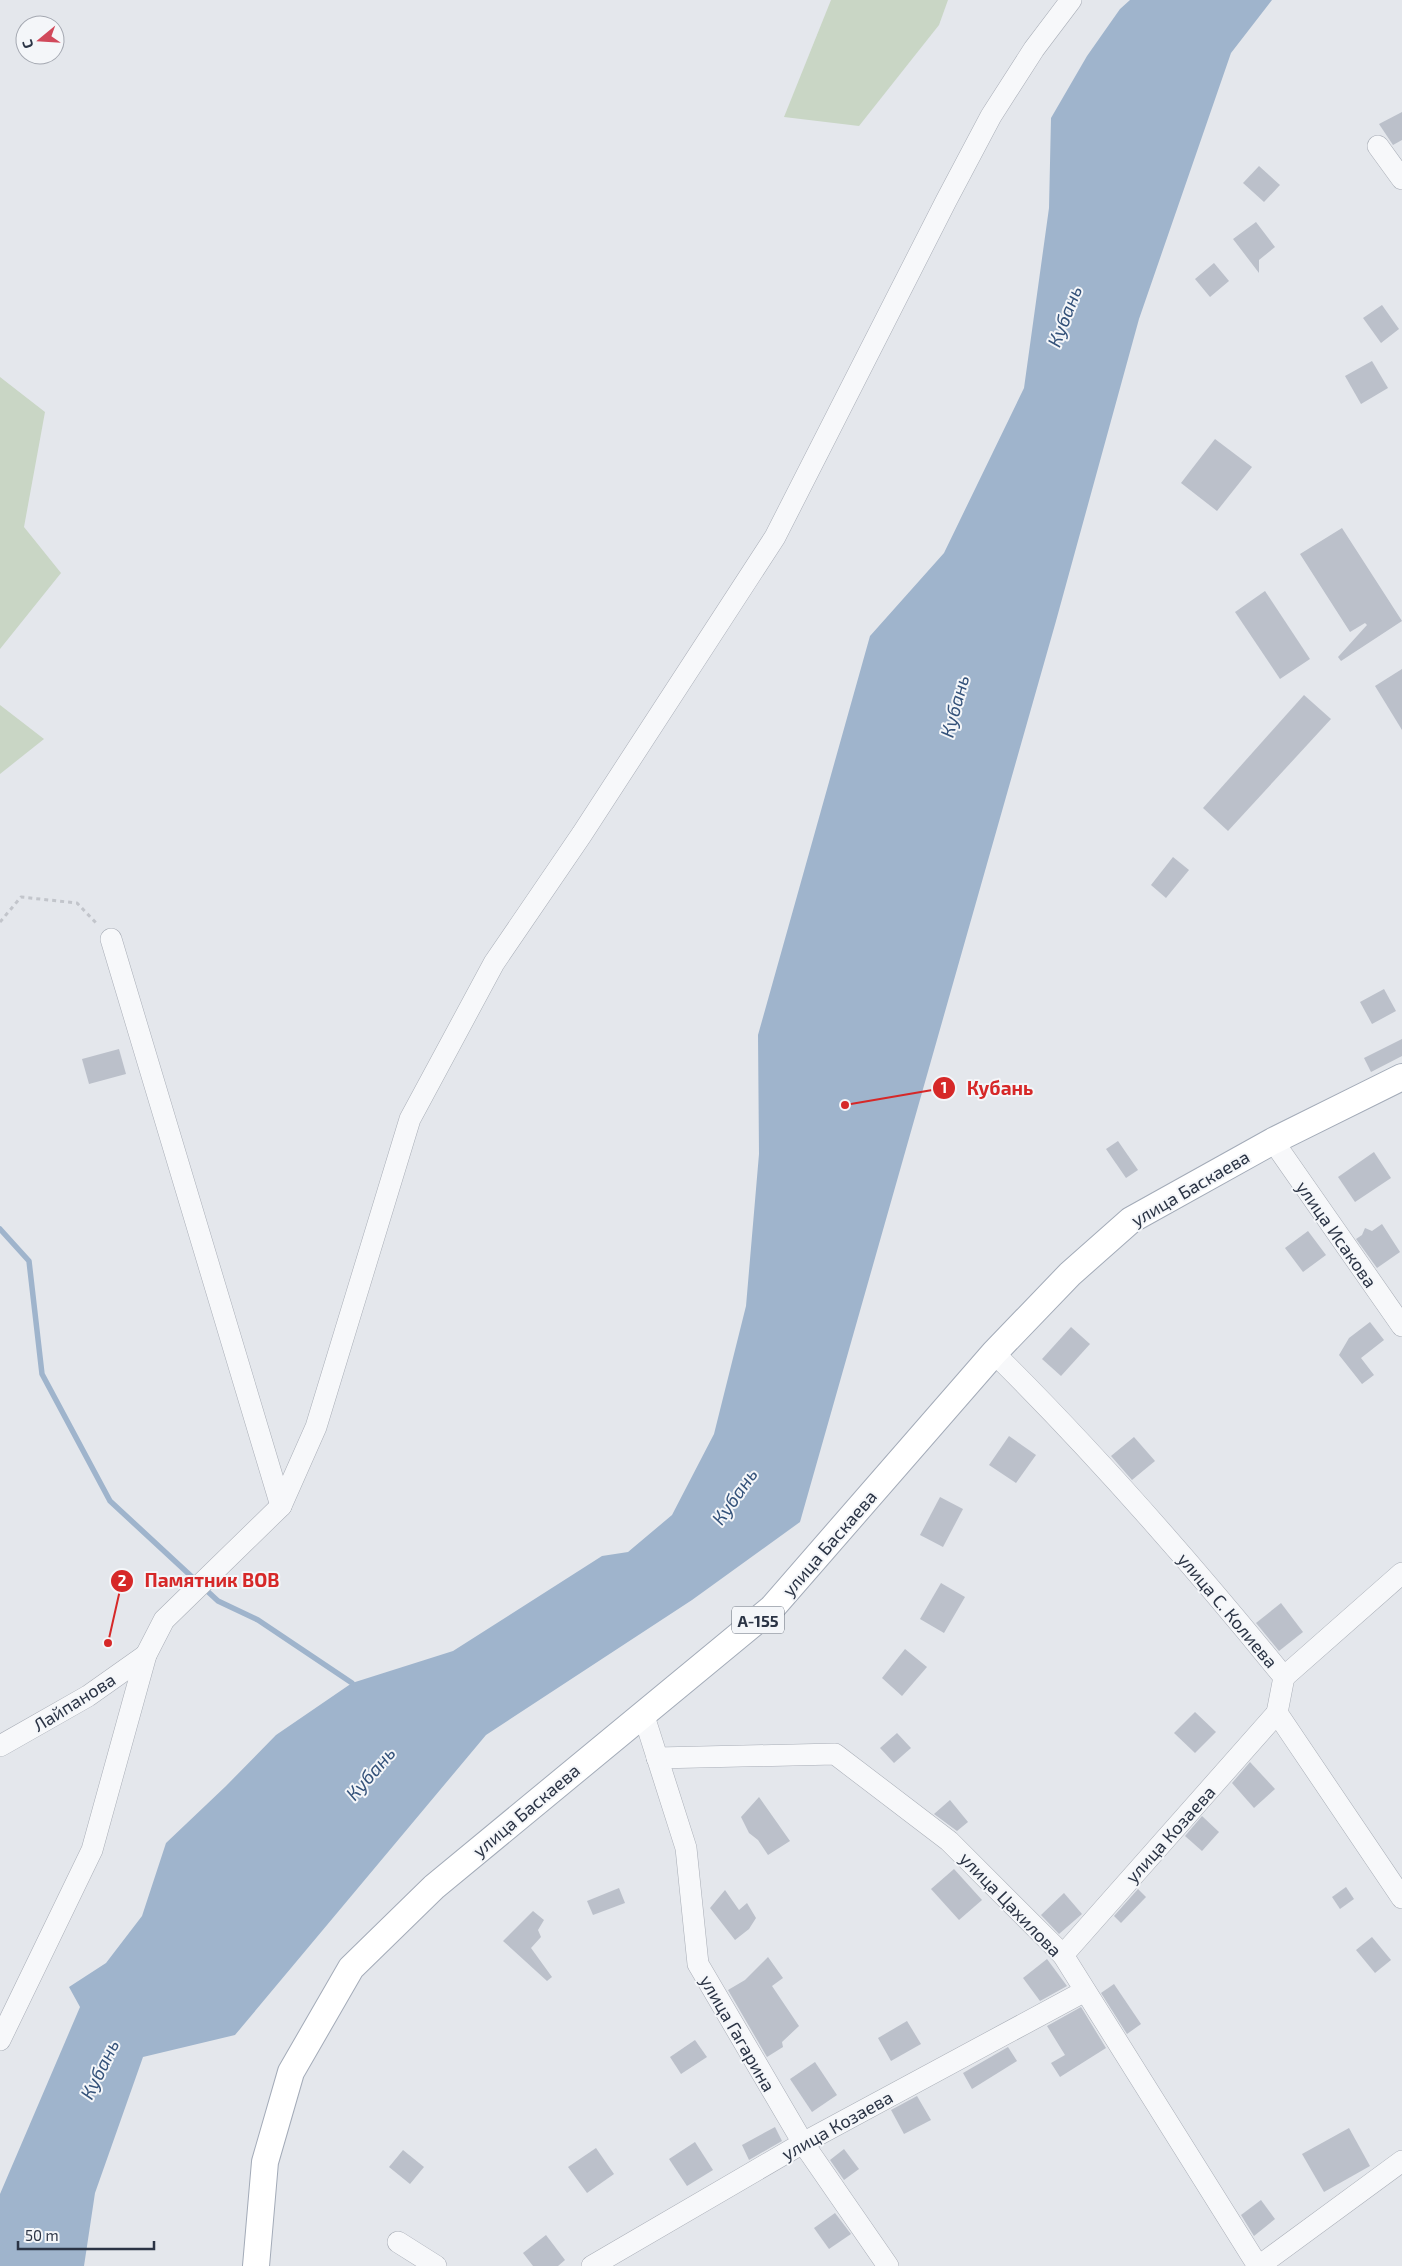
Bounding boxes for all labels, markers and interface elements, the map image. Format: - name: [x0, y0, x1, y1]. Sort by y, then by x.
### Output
- north arrow: [15, 15, 65, 65]
- text: С: [18, 38, 37, 51]
- water label: Кубань: [1042, 282, 1086, 350]
- water label: Кубань: [935, 672, 973, 740]
- callout: Кубань: [932, 1071, 1043, 1105]
- text: Кубань: [967, 1076, 1033, 1099]
- text: 1: [941, 1078, 947, 1096]
- street label: улица Баскаева: [1127, 1145, 1253, 1231]
- street label: улица Исакова: [1292, 1176, 1382, 1292]
- water label: Кубань: [706, 1463, 762, 1529]
- street label: улица Баскаева: [777, 1486, 881, 1600]
- street label: улица С. Колиева: [1173, 1548, 1283, 1672]
- callout: Памятник ВОВ: [109, 1564, 289, 1598]
- text: Памятник ВОВ: [145, 1568, 279, 1591]
- text: 2: [118, 1571, 127, 1589]
- road number: А-155: [732, 1606, 784, 1634]
- street label: Лайпанова: [29, 1668, 119, 1736]
- water label: Кубань: [340, 1741, 400, 1805]
- street label: улица Баскаева: [468, 1759, 584, 1861]
- street label: улица Козаева: [1120, 1781, 1220, 1887]
- street label: улица Цахилова: [955, 1847, 1067, 1961]
- street label: улица Гагарина: [696, 1971, 780, 2095]
- water label: Кубань: [75, 2035, 123, 2103]
- street label: улица Козаева: [778, 2085, 896, 2165]
- scale bar: [18, 2218, 154, 2250]
- text: 50 m: [25, 2226, 59, 2244]

